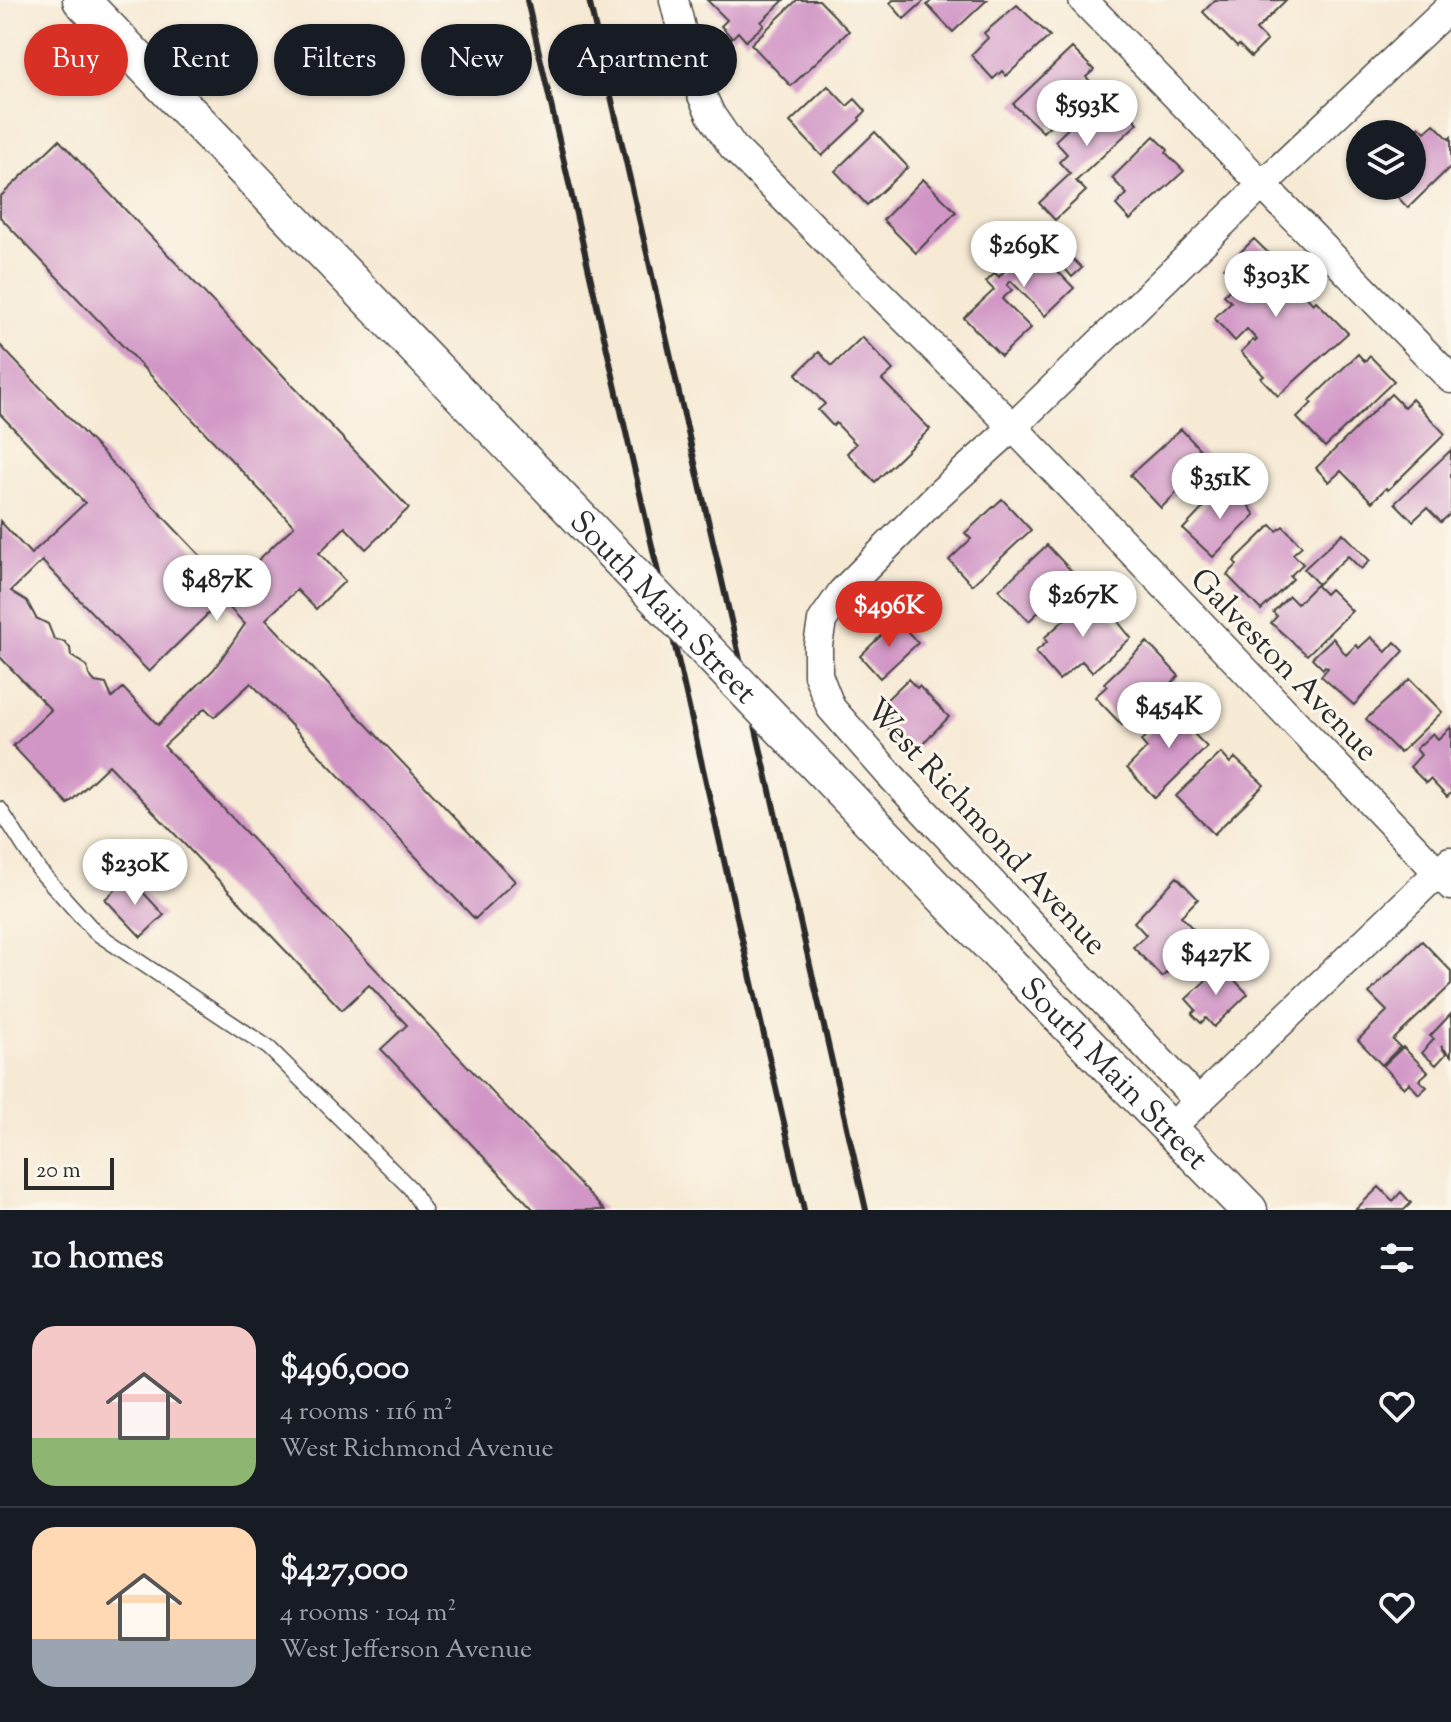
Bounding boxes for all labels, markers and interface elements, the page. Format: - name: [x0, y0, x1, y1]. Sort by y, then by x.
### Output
- chip: Buy: [24, 24, 128, 96]
- chip: Rent: [144, 24, 258, 96]
- chip: Filters: [274, 24, 405, 96]
- chip: New: [421, 24, 532, 96]
- chip: Apartment: [548, 24, 737, 96]
- pin: $593K: [1031, 80, 1143, 148]
- text: $593K: [1055, 87, 1119, 124]
- map controls: [1346, 120, 1426, 200]
- button: layers: [1346, 120, 1426, 200]
- pin: $269K: [968, 221, 1080, 289]
- text: $269K: [989, 228, 1059, 265]
- pin: $303K: [1220, 251, 1332, 319]
- text: $303K: [1242, 258, 1310, 295]
- pin: $351K: [1164, 453, 1276, 521]
- text: $351K: [1190, 460, 1250, 497]
- street label: South Main Street: [558, 501, 766, 715]
- pin: $487K: [161, 555, 273, 623]
- street label: Galveston Avenue: [1178, 559, 1388, 773]
- text: $487K: [181, 562, 253, 599]
- pin: $267K: [1027, 571, 1139, 639]
- text: $267K: [1048, 578, 1118, 615]
- pin: $496K: [833, 581, 945, 649]
- text: $496K: [853, 588, 925, 625]
- pin: $454K: [1113, 682, 1225, 750]
- street label: West Richmond Avenue: [853, 689, 1116, 967]
- text: $454K: [1135, 689, 1203, 726]
- pin: $230K: [79, 839, 191, 907]
- text: $230K: [101, 846, 169, 883]
- pin: $427K: [1160, 929, 1272, 997]
- text: $427K: [1181, 936, 1251, 973]
- street label: South Main Street: [1008, 968, 1218, 1182]
- scale bar: [24, 1154, 114, 1190]
- text: 20 m: [36, 1156, 81, 1188]
- text: 10 homes: [32, 1234, 164, 1283]
- icon: filters: [1375, 1236, 1419, 1280]
- text: $496,000: [280, 1345, 409, 1394]
- icon: home: [96, 1358, 192, 1454]
- icon: heart: [1375, 1384, 1419, 1428]
- text: 4 rooms · 116 m²: [280, 1394, 453, 1431]
- text: West Richmond Avenue: [280, 1431, 554, 1468]
- text: $427,000: [280, 1546, 408, 1595]
- icon: home: [96, 1559, 192, 1655]
- icon: heart: [1375, 1585, 1419, 1629]
- text: 4 rooms · 104 m²: [280, 1595, 456, 1632]
- text: West Jefferson Avenue: [280, 1632, 532, 1669]

